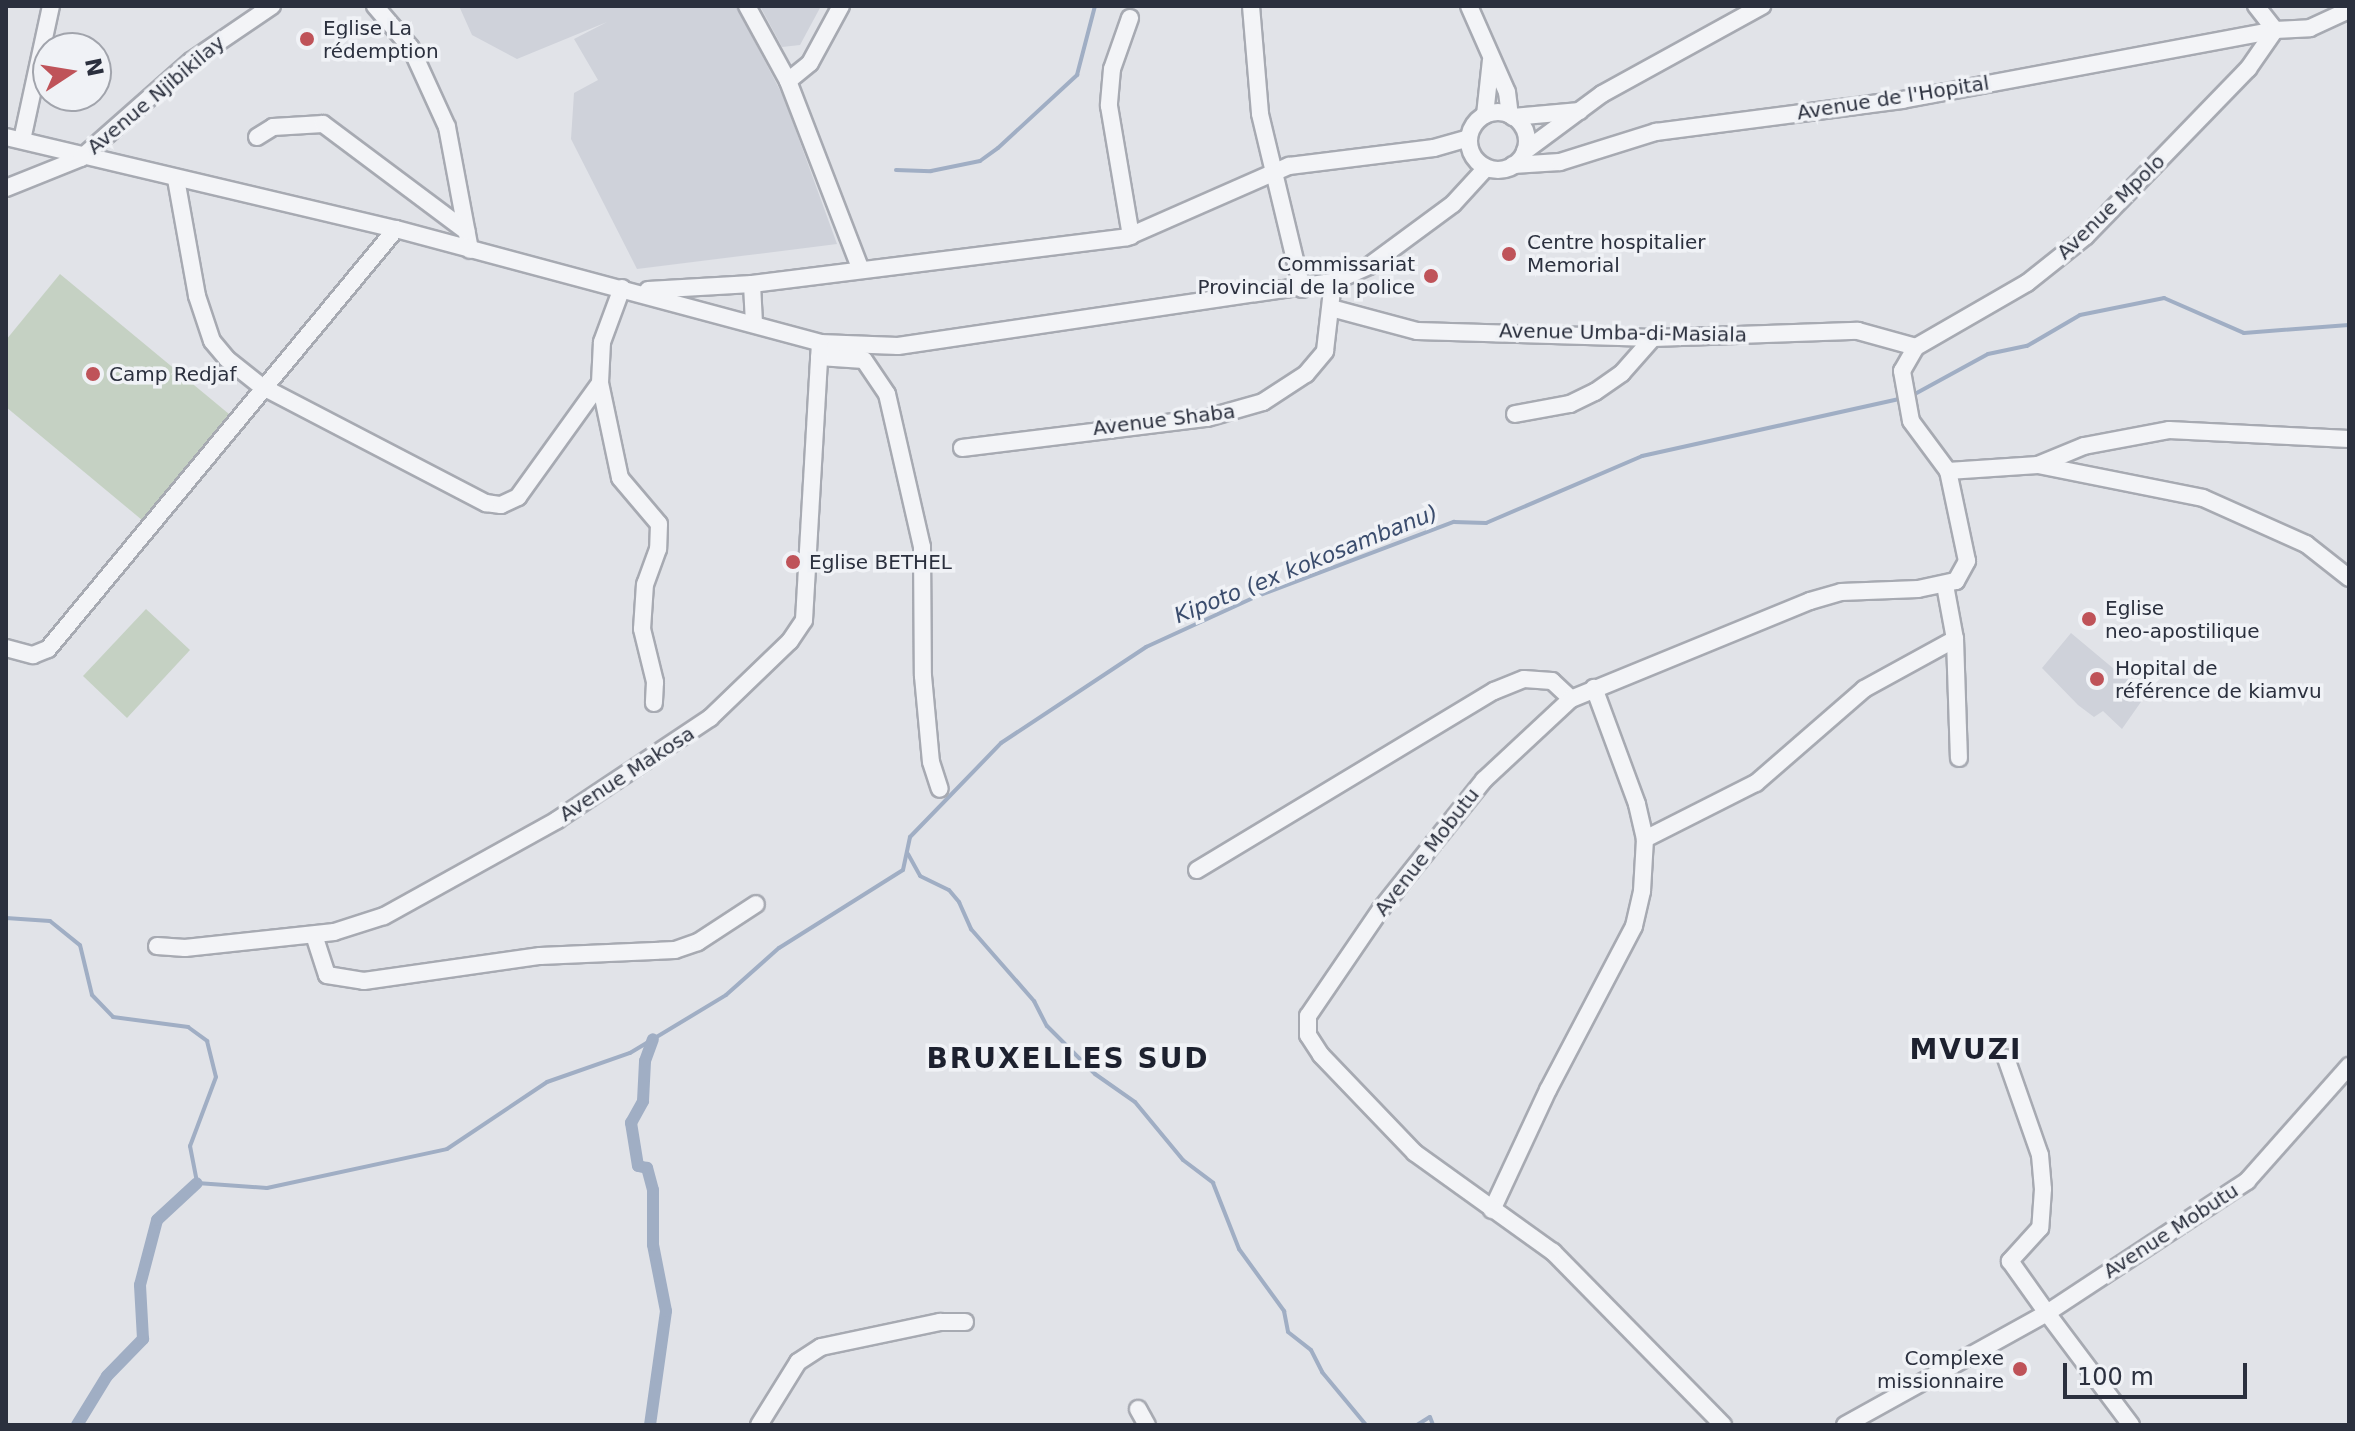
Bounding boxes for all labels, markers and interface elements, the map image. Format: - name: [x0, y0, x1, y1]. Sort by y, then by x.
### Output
- place label: Eglise La rédemption: [323, 16, 439, 63]
- marker: Eglise La rédemption: [298, 30, 316, 48]
- street label: Avenue Njibikilay: [82, 31, 230, 159]
- north arrow: [32, 32, 112, 112]
- street label: Avenue de l'Hopital: [1795, 71, 1991, 125]
- street label: Avenue Mpolo: [2052, 150, 2170, 264]
- place label: Centre hospitalier Memorial: [1527, 230, 1706, 277]
- marker: Centre hospitalier Memorial: [1498, 243, 1520, 265]
- place label: Commissariat Provincial de la police: [1198, 252, 1415, 299]
- marker: Commissariat Provincial de la police: [1422, 267, 1440, 285]
- street label: Avenue Umba-di-Masiala: [1499, 319, 1747, 347]
- place label: Camp Redjaf: [109, 362, 237, 386]
- marker: Camp Redjaf: [84, 365, 102, 383]
- street label: Avenue Shaba: [1091, 399, 1237, 441]
- water label: Kipoto (ex kokosambanu): [1170, 499, 1442, 629]
- place label: Eglise BETHEL: [809, 550, 952, 574]
- marker: Eglise BETHEL: [784, 553, 802, 571]
- place label: Eglise neo-apostilique: [2105, 596, 2260, 643]
- marker: Eglise neo-apostilique: [2080, 610, 2098, 628]
- place label: Hopital de référence de kiamvu: [2115, 656, 2322, 703]
- marker: Hopital de référence de kiamvu: [2086, 668, 2108, 690]
- street label: Avenue Makosa: [555, 721, 699, 827]
- street label: Avenue Mobutu: [1370, 783, 1484, 921]
- district label: MVUZI: [1910, 1033, 2022, 1067]
- district label: BRUXELLES SUD: [926, 1042, 1210, 1076]
- street label: Avenue Mobutu: [2099, 1178, 2243, 1284]
- place label: Complexe missionnaire: [1877, 1346, 2004, 1393]
- scale bar: [2067, 1347, 2251, 1397]
- marker: Complexe missionnaire: [2011, 1360, 2029, 1378]
- text: 100 m: [2077, 1363, 2154, 1391]

